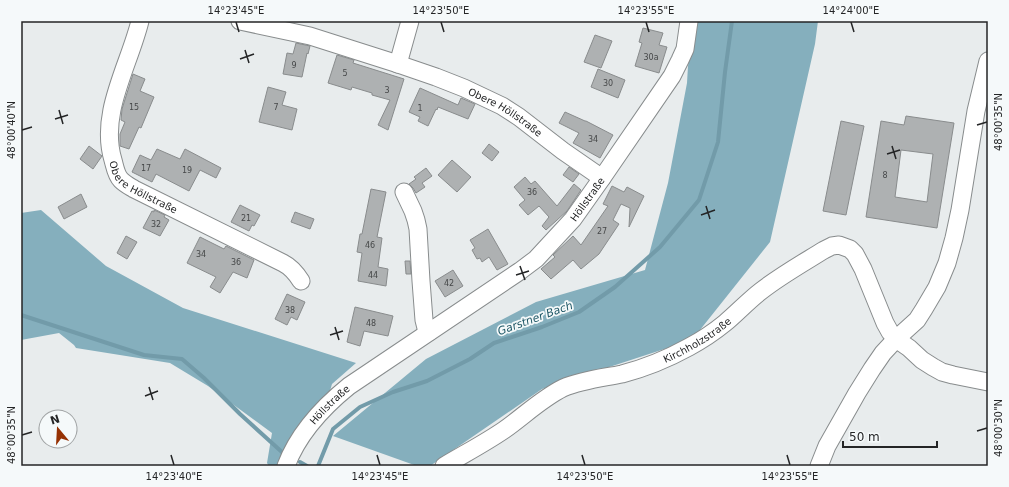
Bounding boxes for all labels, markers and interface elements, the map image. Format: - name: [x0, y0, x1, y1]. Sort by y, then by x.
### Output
- text: 14°23'45"E: [208, 5, 264, 16]
- text: 14°23'50"E: [413, 5, 469, 16]
- text: 14°23'55"E: [618, 5, 674, 16]
- text: 14°24'00"E: [823, 5, 879, 16]
- house number: 30a: [643, 53, 659, 62]
- house number: 9: [291, 61, 297, 70]
- house number: 5: [342, 69, 348, 78]
- house number: 30: [603, 79, 613, 88]
- house number: 3: [384, 86, 390, 95]
- street label: Obere Höllstraße: [466, 86, 544, 139]
- text: 48°00'35"N: [993, 93, 1004, 151]
- text: 48°00'40"N: [6, 101, 17, 159]
- house number: 15: [129, 103, 139, 112]
- house number: 7: [273, 103, 279, 112]
- house number: 1: [417, 104, 423, 113]
- house number: 34: [588, 135, 598, 144]
- street label: Obere Höllstraße: [107, 159, 179, 216]
- house number: 17: [141, 164, 151, 173]
- house number: 19: [182, 166, 192, 175]
- house number: 8: [882, 171, 888, 180]
- street label: Höllstraße: [568, 175, 607, 223]
- house number: 36: [527, 188, 537, 197]
- house number: 21: [241, 214, 251, 223]
- house number: 32: [151, 220, 161, 229]
- house number: 27: [597, 227, 607, 236]
- house number: 46: [365, 241, 375, 250]
- house number: 34: [196, 250, 206, 259]
- house number: 36: [231, 258, 241, 267]
- house number: 44: [368, 271, 378, 280]
- house number: 42: [444, 279, 454, 288]
- water label: Garstner Bach: [496, 299, 574, 338]
- house number: 38: [285, 306, 295, 315]
- street label: Kirchholzstraße: [662, 315, 733, 365]
- house number: 48: [366, 319, 376, 328]
- street label: Höllstraße: [308, 383, 352, 427]
- text: 48°00'30"N: [993, 399, 1004, 457]
- text: 48°00'35"N: [6, 406, 17, 464]
- north arrow: [38, 409, 78, 449]
- text: N: [49, 412, 61, 428]
- scale bar: [843, 423, 937, 449]
- text: 50 m: [849, 430, 880, 444]
- text: 14°23'40"E: [146, 471, 202, 482]
- text: 14°23'45"E: [352, 471, 408, 482]
- text: 14°23'50"E: [557, 471, 613, 482]
- text: 14°23'55"E: [762, 471, 818, 482]

